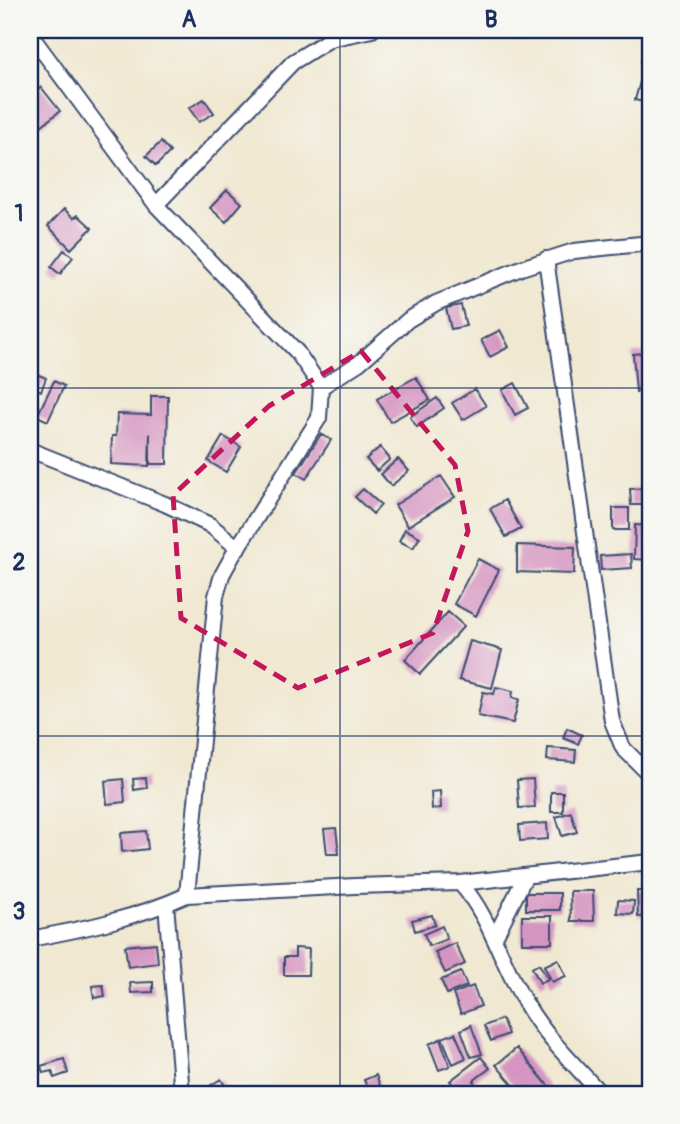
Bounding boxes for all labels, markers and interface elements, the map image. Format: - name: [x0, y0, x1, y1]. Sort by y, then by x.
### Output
- text: A: [182, 5, 197, 34]
- text: B: [484, 5, 498, 34]
- text: 1: [15, 199, 24, 228]
- text: 2: [13, 548, 26, 577]
- text: 3: [13, 897, 25, 926]

